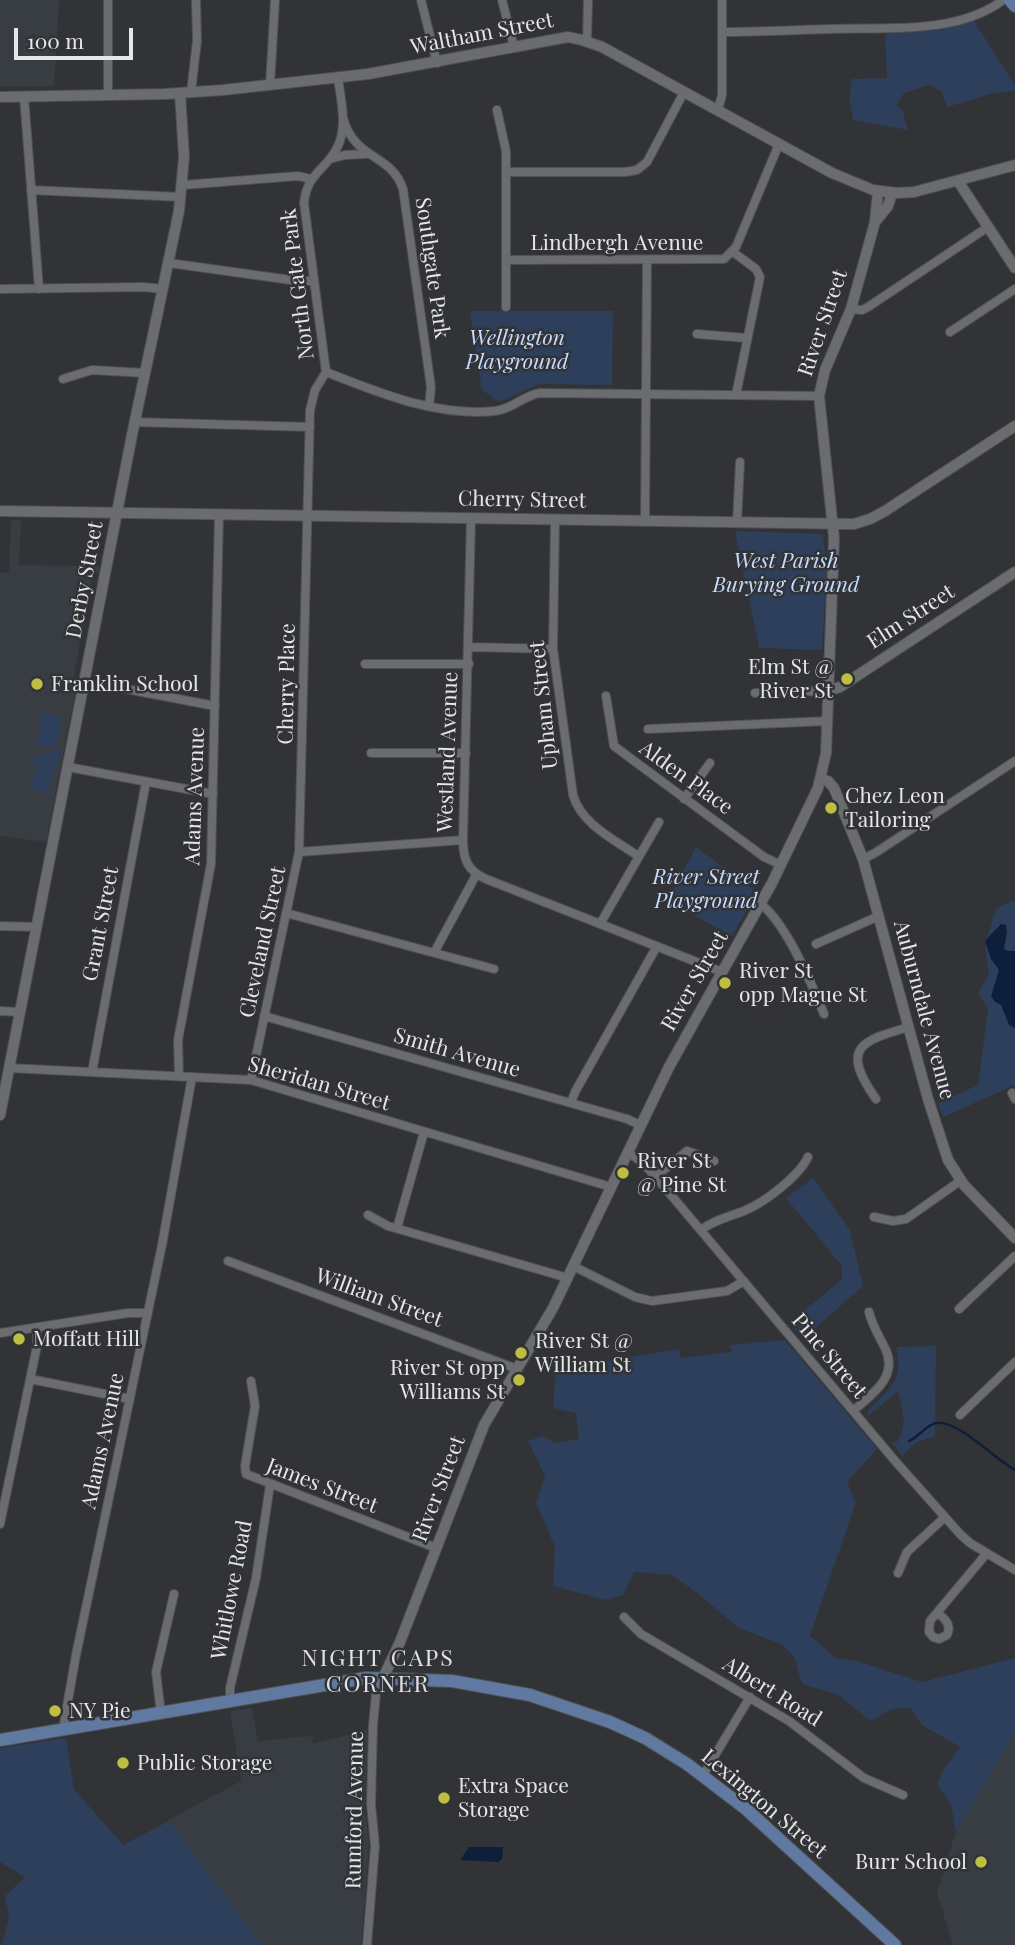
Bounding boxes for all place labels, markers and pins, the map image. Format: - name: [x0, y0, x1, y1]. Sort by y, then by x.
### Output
- place label: Elm St @ River St: [748, 654, 833, 704]
- place label: Franklin School: [51, 671, 199, 697]
- marker: Elm St @ River St: [839, 671, 855, 687]
- marker: Franklin School: [29, 676, 45, 692]
- place label: Chez Leon Tailoring: [845, 783, 945, 833]
- marker: Chez Leon Tailoring: [823, 800, 839, 816]
- place label: River St opp Mague St: [739, 958, 867, 1008]
- marker: River St opp Mague St: [717, 975, 733, 991]
- place label: River St @ Pine St: [637, 1148, 726, 1198]
- marker: River St @ Pine St: [615, 1165, 631, 1181]
- place label: Moffatt Hill: [33, 1326, 140, 1352]
- place label: River St @ William St: [535, 1328, 632, 1378]
- marker: Moffatt Hill: [11, 1331, 27, 1347]
- marker: River St @ William St: [513, 1345, 529, 1361]
- place label: River St opp Williams St: [390, 1355, 505, 1405]
- marker: River St opp Williams St: [511, 1372, 527, 1388]
- place label: NY Pie: [69, 1698, 131, 1724]
- marker: NY Pie: [47, 1703, 63, 1719]
- place label: Public Storage: [137, 1750, 272, 1776]
- marker: Public Storage: [115, 1755, 131, 1771]
- place label: Extra Space Storage: [458, 1773, 569, 1823]
- marker: Extra Space Storage: [436, 1790, 452, 1806]
- place label: Burr School: [855, 1849, 967, 1875]
- marker: Burr School: [973, 1854, 989, 1870]

